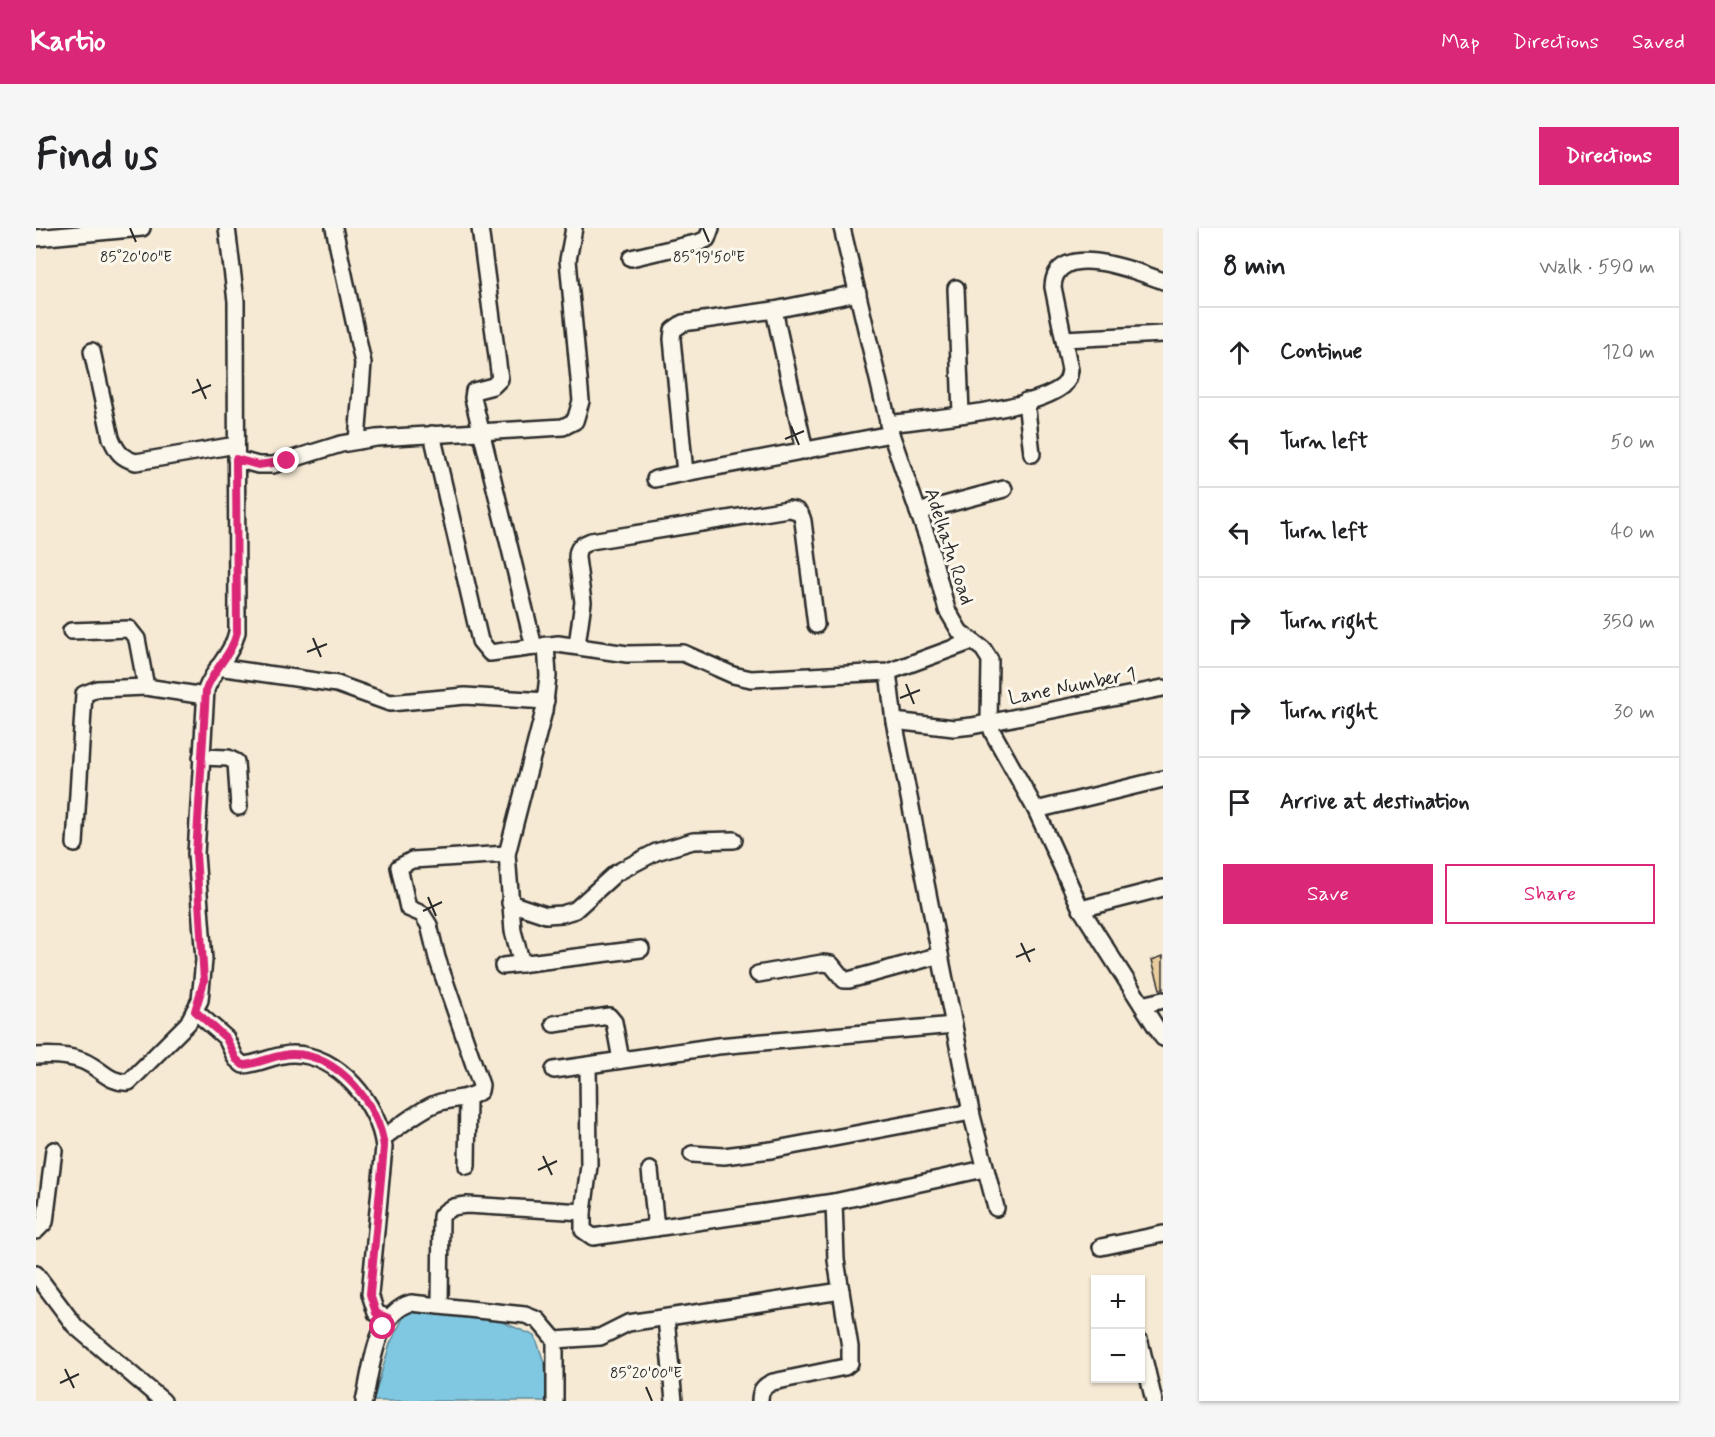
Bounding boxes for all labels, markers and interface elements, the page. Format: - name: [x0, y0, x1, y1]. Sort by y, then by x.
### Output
- text: Kartio: [30, 24, 106, 61]
- text: Map: [1441, 28, 1480, 56]
- text: Directions: [1513, 28, 1599, 56]
- text: Saved: [1632, 28, 1685, 56]
- button: Directions: [1539, 127, 1679, 185]
- text: Find us: [36, 129, 158, 184]
- text: 85°20'00"E: [100, 248, 172, 268]
- text: 85°19'50"E: [673, 248, 745, 268]
- text: 8 min: [1223, 250, 1286, 284]
- text: Walk · 590 m: [1539, 254, 1655, 281]
- icon: ahead: [1223, 336, 1256, 369]
- text: Continue: [1280, 338, 1362, 366]
- text: 120 m: [1602, 339, 1655, 366]
- icon: left: [1223, 426, 1256, 459]
- text: Turn left: [1280, 428, 1368, 456]
- text: 50 m: [1610, 429, 1655, 456]
- route end: [273, 447, 299, 473]
- street label: Adelhatu Road: [917, 485, 980, 608]
- icon: left: [1223, 516, 1256, 549]
- text: Turn left: [1280, 518, 1368, 546]
- text: 40 m: [1611, 519, 1655, 546]
- icon: right: [1223, 606, 1256, 639]
- text: Turn right: [1280, 608, 1378, 636]
- text: 350 m: [1602, 609, 1655, 636]
- street label: Lane Number 1: [1006, 661, 1138, 712]
- icon: right: [1223, 696, 1256, 729]
- text: Turn right: [1280, 698, 1378, 726]
- text: 30 m: [1613, 699, 1655, 726]
- icon: arrive: [1223, 786, 1256, 819]
- text: Arrive at destination: [1280, 788, 1470, 816]
- button: Save: [1223, 864, 1433, 924]
- button: Share: [1445, 864, 1655, 924]
- map controls: [1091, 1275, 1145, 1383]
- button: +: [1091, 1275, 1145, 1329]
- route start: [369, 1313, 395, 1339]
- button: −: [1091, 1329, 1145, 1383]
- text: 85°20'00"E: [610, 1364, 682, 1384]

